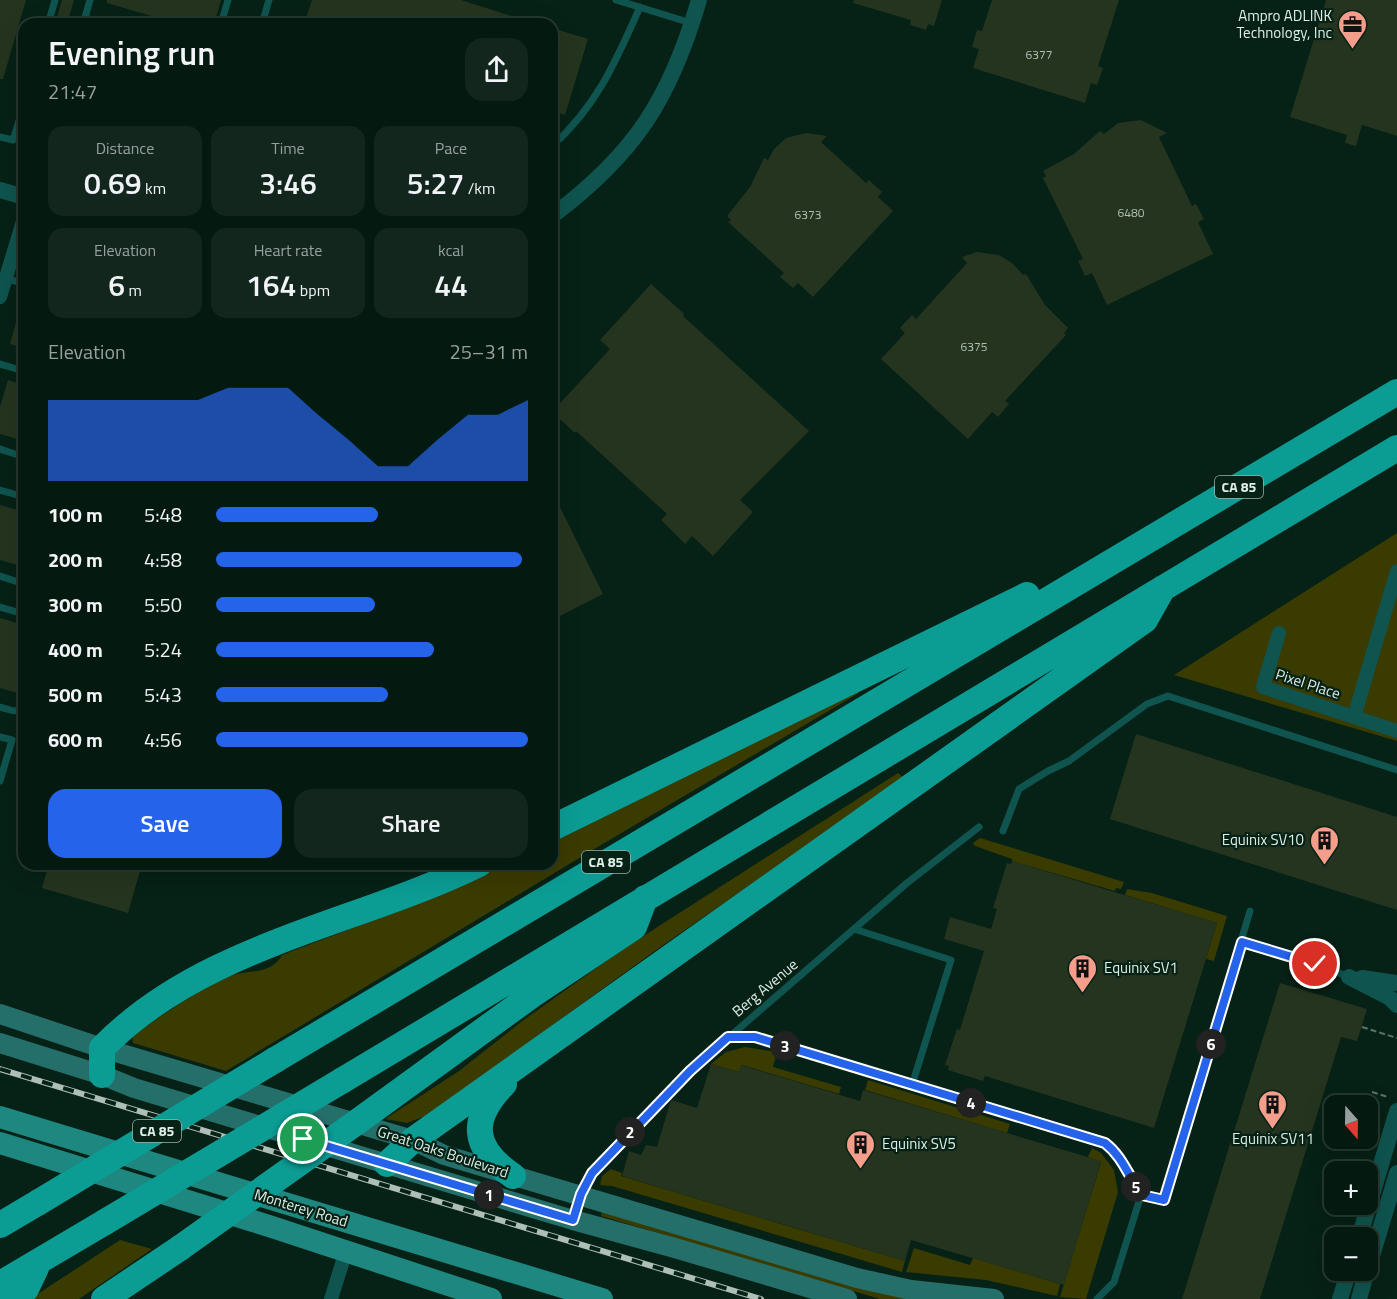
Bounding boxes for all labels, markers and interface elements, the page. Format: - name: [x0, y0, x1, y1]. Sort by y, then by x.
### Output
- place label: Ampro ADLINK Technology, Inc: [1237, 4, 1332, 44]
- office icon: Ampro ADLINK Technology, Inc: [1337, 9, 1369, 51]
- text: Evening run: [48, 28, 215, 78]
- button: share: [465, 38, 528, 101]
- house number: 6377: [1026, 45, 1052, 64]
- text: 21:47: [48, 76, 97, 107]
- text: Distance: [96, 136, 154, 160]
- text: Time: [271, 136, 305, 160]
- text: Pace: [435, 136, 467, 160]
- text: 0.69: [84, 160, 142, 206]
- text: 3:46: [259, 160, 317, 206]
- text: 5:27: [407, 160, 464, 206]
- text: km: [142, 176, 166, 200]
- text: /km: [464, 176, 495, 200]
- house number: 6480: [1118, 203, 1145, 222]
- house number: 6373: [795, 205, 821, 224]
- text: Elevation: [94, 238, 156, 262]
- text: Heart rate: [254, 238, 322, 262]
- text: kcal: [438, 238, 464, 262]
- text: 6: [108, 262, 125, 308]
- text: 164: [246, 262, 296, 308]
- text: 44: [434, 262, 468, 308]
- text: m: [125, 278, 142, 302]
- text: bpm: [296, 278, 330, 302]
- text: Elevation: [48, 336, 126, 367]
- text: 25–31 m: [449, 336, 528, 367]
- house number: 6375: [961, 337, 988, 356]
- road number: CA 85: [1215, 476, 1263, 498]
- text: 100 m: [48, 499, 103, 530]
- text: 5:48: [144, 499, 182, 530]
- text: 200 m: [48, 544, 103, 575]
- text: 4:58: [144, 544, 182, 575]
- text: 300 m: [48, 589, 103, 620]
- text: 5:50: [144, 589, 182, 620]
- text: 400 m: [48, 634, 103, 665]
- text: 5:24: [144, 634, 182, 665]
- street label: Pixel Place: [1273, 662, 1344, 705]
- text: 500 m: [48, 679, 103, 710]
- text: 5:43: [144, 679, 182, 710]
- text: 600 m: [48, 724, 103, 755]
- text: 4:56: [144, 724, 182, 755]
- button: Save: [48, 789, 282, 858]
- button: Share: [294, 789, 528, 858]
- building icon: Equinix SV10: [1309, 824, 1341, 866]
- place label: Equinix SV10: [1222, 828, 1304, 851]
- road number: CA 85: [582, 851, 630, 873]
- pin: [1289, 938, 1340, 989]
- icon: check: [1298, 947, 1331, 980]
- building icon: Equinix SV1: [1067, 952, 1099, 994]
- street label: Berg Avenue: [727, 953, 803, 1022]
- place label: Equinix SV1: [1104, 956, 1178, 979]
- pin: 6: [1196, 1029, 1226, 1059]
- pin: 3: [770, 1031, 800, 1061]
- text: 6: [1207, 1032, 1215, 1056]
- text: 3: [781, 1034, 789, 1058]
- pin: 4: [956, 1088, 986, 1118]
- building icon: Equinix SV11: [1257, 1088, 1289, 1130]
- text: 4: [967, 1091, 975, 1115]
- north arrow: [1324, 1095, 1378, 1149]
- map controls: [1324, 1095, 1378, 1281]
- pin: [277, 1113, 328, 1164]
- pin: 2: [615, 1117, 645, 1147]
- road number: CA 85: [133, 1120, 181, 1142]
- street label: Great Oaks Boulevard: [375, 1120, 512, 1184]
- text: 2: [626, 1120, 634, 1144]
- icon: arrive: [286, 1122, 319, 1155]
- place label: Equinix SV11: [1232, 1127, 1314, 1150]
- building icon: Equinix SV5: [845, 1128, 877, 1170]
- place label: Equinix SV5: [882, 1132, 956, 1155]
- button: +: [1324, 1161, 1378, 1215]
- pin: 5: [1121, 1172, 1151, 1202]
- text: 5: [1132, 1175, 1140, 1199]
- pin: 1: [474, 1180, 504, 1210]
- street label: Monterey Road: [252, 1182, 351, 1233]
- text: 1: [485, 1183, 493, 1207]
- button: −: [1324, 1227, 1378, 1281]

